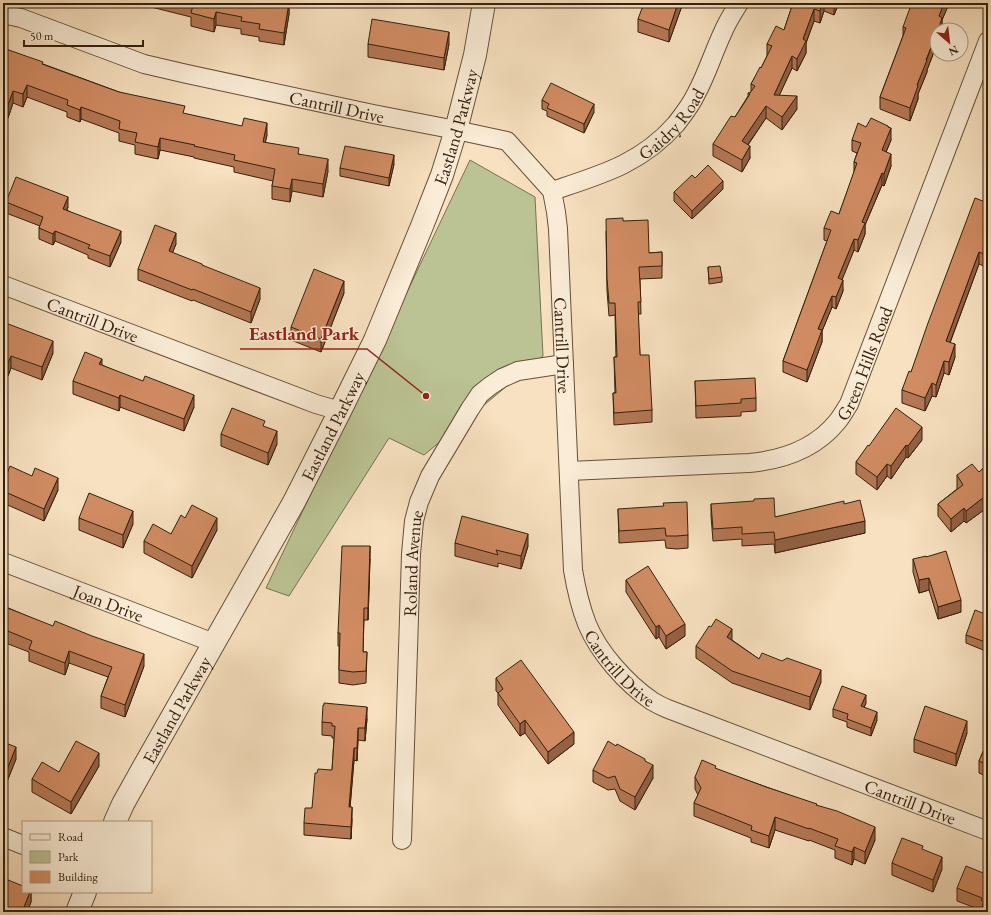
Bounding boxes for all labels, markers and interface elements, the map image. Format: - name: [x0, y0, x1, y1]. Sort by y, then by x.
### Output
- scale bar: [24, 22, 143, 48]
- north arrow: [929, 22, 969, 62]
- text: 50 m: [30, 28, 54, 44]
- text: N: [946, 43, 961, 59]
- street label: Eastland Parkway: [428, 66, 483, 188]
- street label: Gaidry Road: [634, 83, 709, 164]
- street label: Cantrill Drive: [287, 85, 386, 127]
- street label: Cantrill Drive: [44, 291, 142, 347]
- street label: Cantrill Drive: [550, 297, 577, 394]
- street label: Green Hills Road: [830, 302, 897, 425]
- callout: Eastland Park: [240, 318, 367, 349]
- text: Eastland Park: [249, 321, 360, 346]
- street label: Eastland Parkway: [295, 367, 369, 485]
- street label: Roland Avenue: [398, 507, 428, 617]
- street label: Joan Drive: [68, 578, 147, 626]
- street label: Cantrill Drive: [580, 625, 660, 711]
- street label: Eastland Parkway: [137, 652, 216, 767]
- street label: Cantrill Drive: [861, 774, 960, 829]
- legend: [22, 821, 152, 893]
- text: Road: [58, 829, 84, 845]
- text: Park: [58, 849, 79, 865]
- text: Building: [58, 869, 99, 885]

